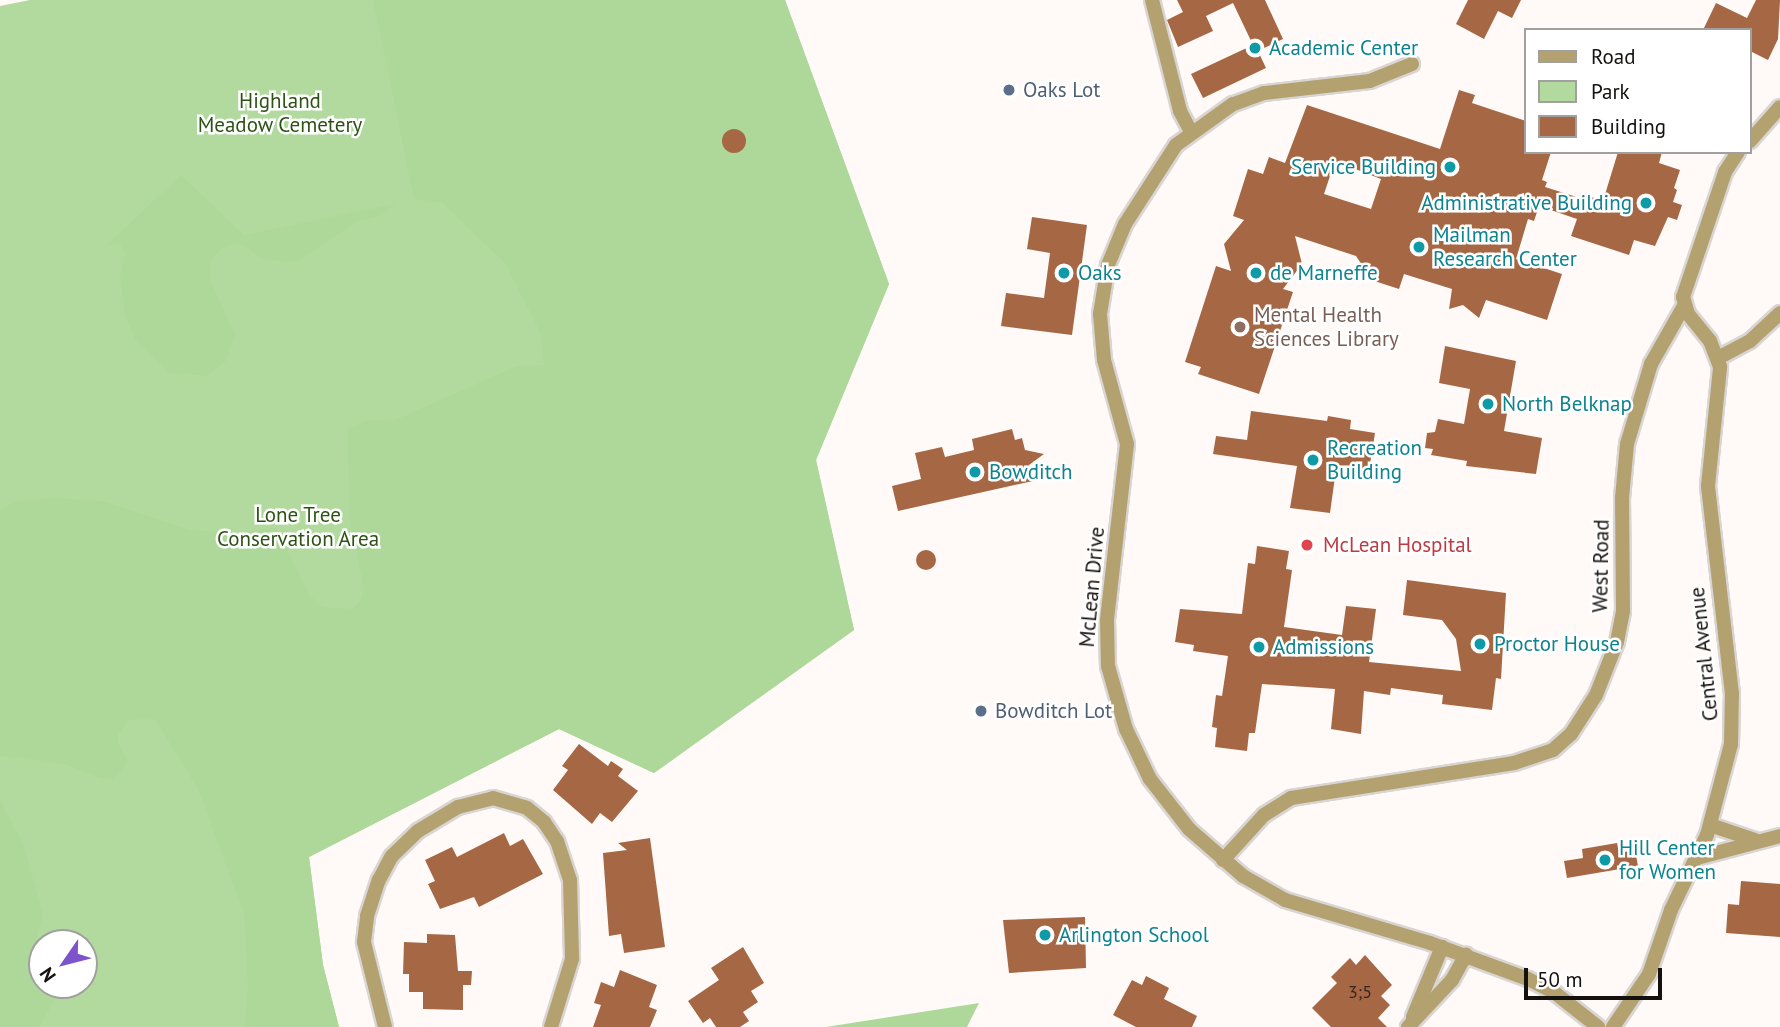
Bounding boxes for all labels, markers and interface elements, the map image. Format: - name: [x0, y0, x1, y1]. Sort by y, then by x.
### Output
- legend: [1524, 28, 1752, 154]
- place label: Academic Center: [1269, 35, 1419, 61]
- marker: Academic Center: [1247, 40, 1263, 56]
- text: Road: [1591, 43, 1635, 70]
- place label: Oaks Lot: [1023, 77, 1100, 103]
- text: Park: [1591, 78, 1630, 105]
- marker: Oaks Lot: [1001, 82, 1017, 98]
- park label: Highland Meadow Cemetery: [197, 88, 363, 138]
- text: Building: [1591, 113, 1666, 140]
- place label: Service Building: [1291, 154, 1436, 180]
- marker: Service Building: [1442, 159, 1458, 175]
- place label: Administrative Building: [1421, 190, 1632, 216]
- marker: Administrative Building: [1638, 195, 1654, 211]
- place label: Mailman Research Center: [1433, 222, 1577, 272]
- marker: Mailman Research Center: [1411, 239, 1427, 255]
- place label: Oaks: [1078, 260, 1122, 286]
- place label: de Marneffe: [1270, 260, 1378, 286]
- marker: Oaks: [1056, 265, 1072, 281]
- marker: de Marneffe: [1248, 265, 1264, 281]
- place label: Mental Health Sciences Library: [1254, 302, 1399, 352]
- marker: Mental Health Sciences Library: [1232, 319, 1248, 335]
- place label: North Belknap: [1502, 391, 1632, 417]
- marker: North Belknap: [1480, 396, 1496, 412]
- place label: Recreation Building: [1327, 435, 1422, 485]
- marker: Recreation Building: [1305, 452, 1321, 468]
- place label: Bowditch: [989, 459, 1072, 485]
- marker: Bowditch: [967, 464, 983, 480]
- park label: Lone Tree Conservation Area: [217, 502, 379, 552]
- street label: West Road: [1588, 519, 1614, 613]
- street label: McLean Drive: [1074, 526, 1110, 648]
- place label: McLean Hospital: [1323, 532, 1472, 558]
- marker: McLean Hospital: [1297, 535, 1317, 555]
- street label: Central Avenue: [1684, 585, 1724, 723]
- place label: Proctor House: [1494, 631, 1620, 657]
- place label: Admissions: [1273, 634, 1374, 660]
- marker: Proctor House: [1472, 636, 1488, 652]
- marker: Admissions: [1251, 639, 1267, 655]
- place label: Bowditch Lot: [995, 698, 1112, 724]
- marker: Bowditch Lot: [973, 703, 989, 719]
- place label: Hill Center for Women: [1619, 835, 1716, 885]
- marker: Hill Center for Women: [1597, 852, 1613, 868]
- place label: Arlington School: [1059, 922, 1209, 948]
- marker: Arlington School: [1037, 927, 1053, 943]
- north arrow: [28, 929, 98, 999]
- scale bar: [1528, 954, 1666, 998]
- text: N: [34, 963, 61, 987]
- text: 50 m: [1537, 966, 1583, 993]
- house number: 3;5: [1348, 981, 1372, 1003]

